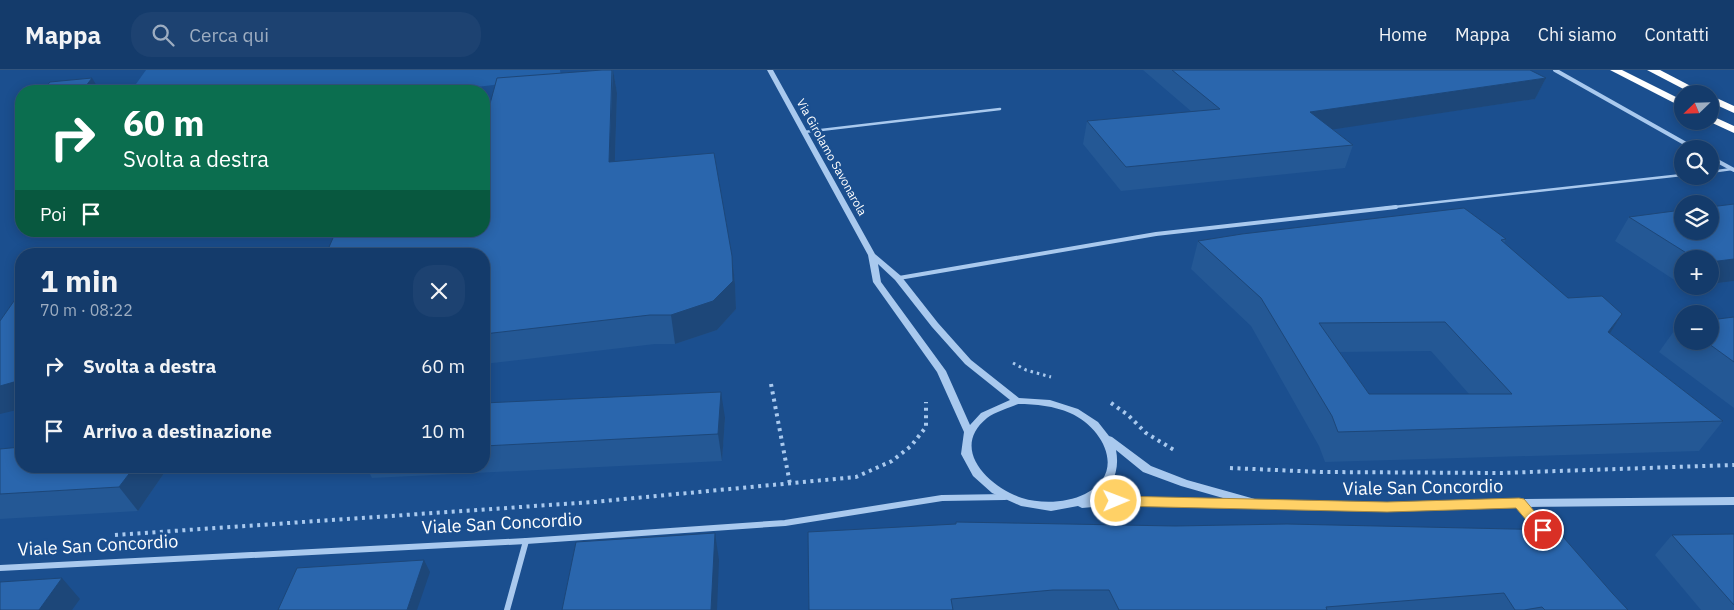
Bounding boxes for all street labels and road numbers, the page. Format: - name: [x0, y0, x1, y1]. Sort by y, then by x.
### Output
- street label: Via Girolamo Savonarola: [794, 96, 871, 219]
- street label: Viale San Concordio: [1342, 474, 1504, 500]
- street label: Viale San Concordio: [421, 507, 583, 539]
- street label: Viale San Concordio: [17, 529, 179, 561]

